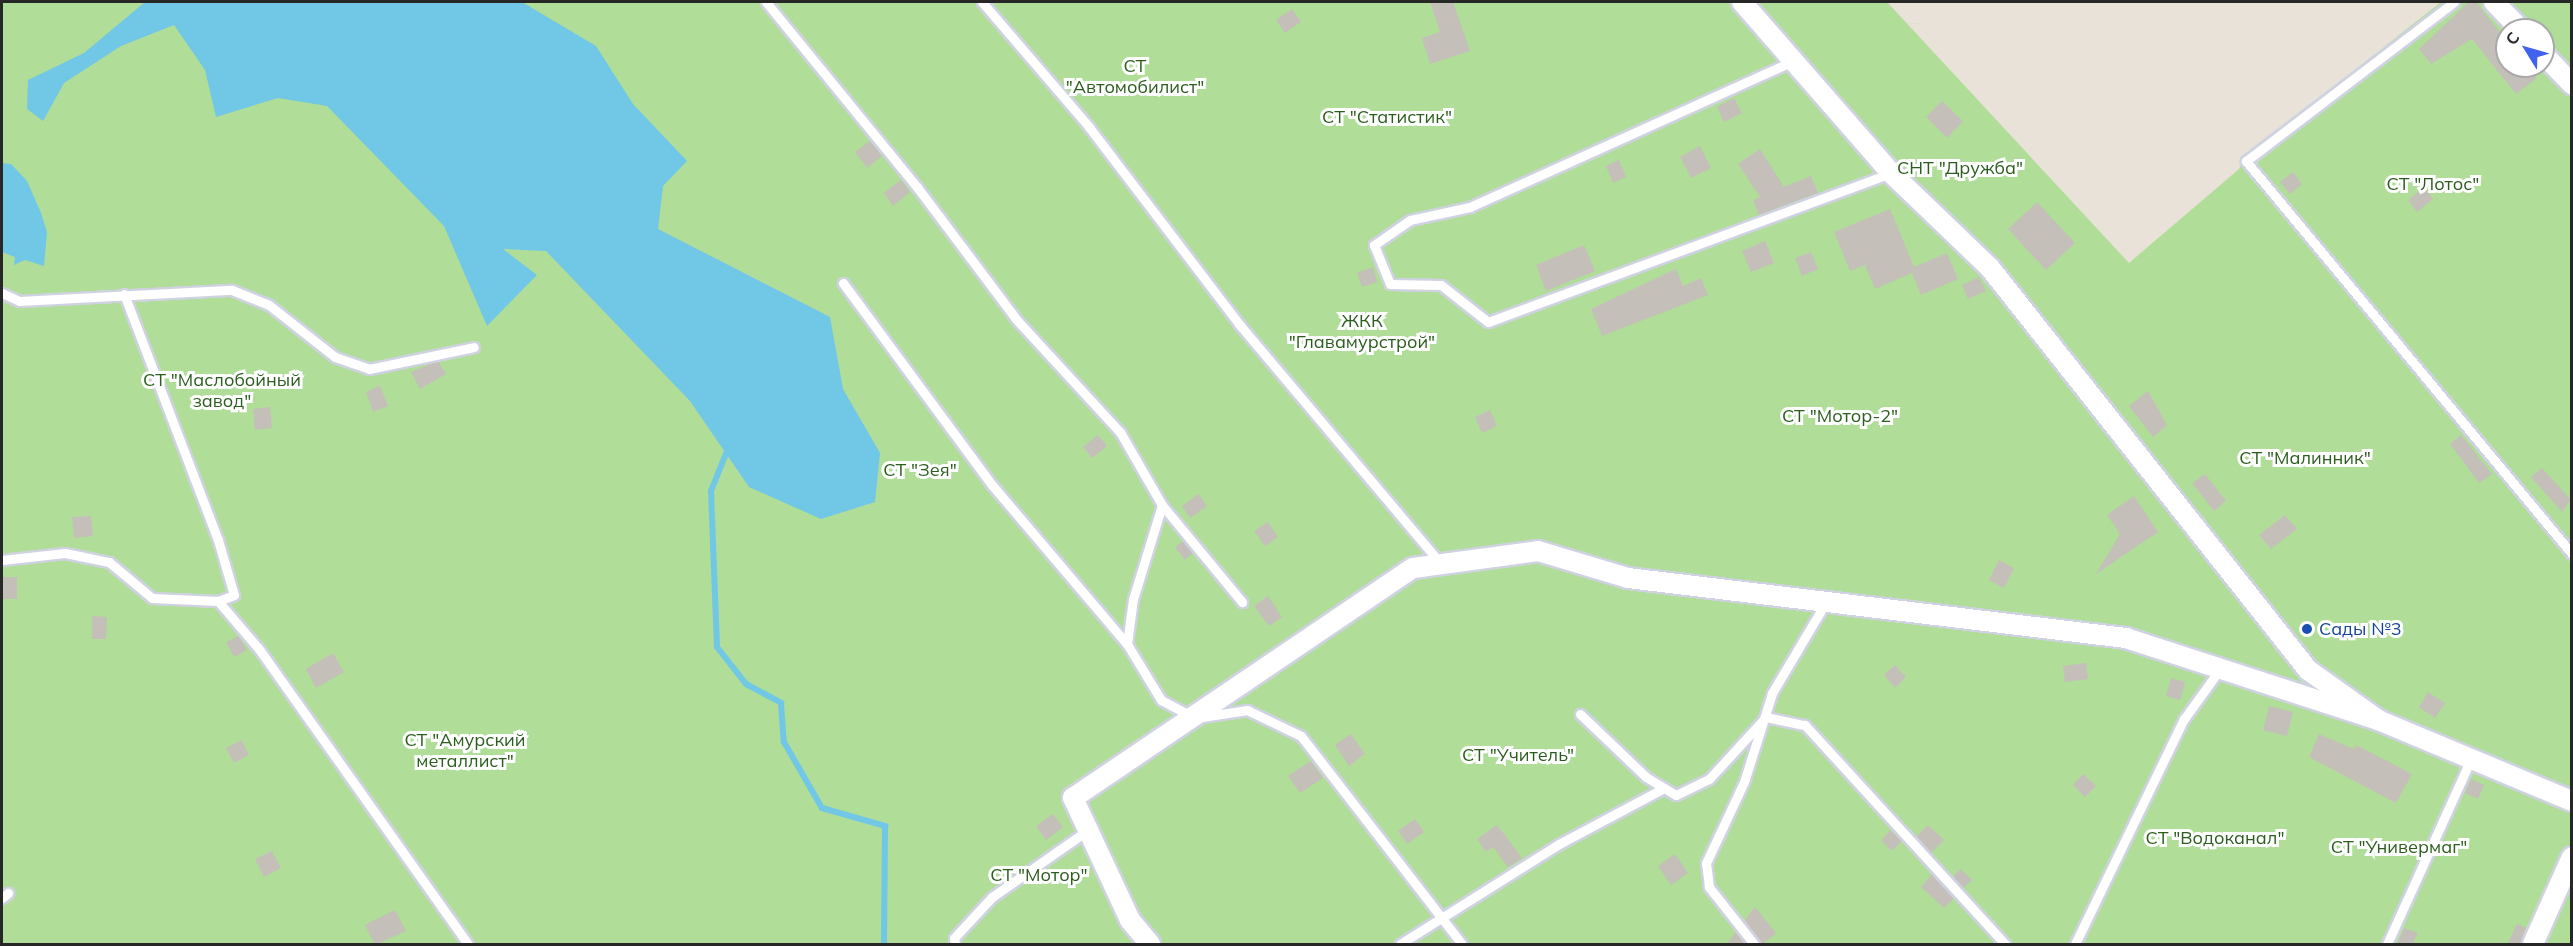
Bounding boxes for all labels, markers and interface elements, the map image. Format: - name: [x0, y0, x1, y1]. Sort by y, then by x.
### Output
- north arrow: [2495, 18, 2555, 78]
- text: С: [2501, 28, 2524, 49]
- park label: СТ "Автомобилист": [1066, 56, 1204, 98]
- park label: СТ "Статистик": [1322, 106, 1452, 128]
- park label: СНТ "Дружба": [1897, 157, 2023, 179]
- park label: СТ "Лотос": [2387, 173, 2479, 195]
- park label: ЖКК "Главамурстрой": [1289, 311, 1435, 354]
- park label: СТ "Маслобойный завод": [143, 370, 301, 412]
- park label: СТ "Мотор-2": [1782, 405, 1898, 427]
- park label: СТ "Малинник": [2239, 447, 2371, 469]
- park label: СТ "Зея": [883, 459, 957, 481]
- place label: Сады №3: [2319, 618, 2401, 640]
- marker: Сады №3: [2300, 622, 2314, 636]
- park label: СТ "Амурский металлист": [404, 730, 526, 772]
- park label: СТ "Учитель": [1462, 744, 1574, 766]
- park label: СТ "Водоканал": [2146, 827, 2284, 849]
- park label: СТ "Универмаг": [2331, 836, 2467, 858]
- park label: СТ "Мотор": [990, 864, 1088, 886]

